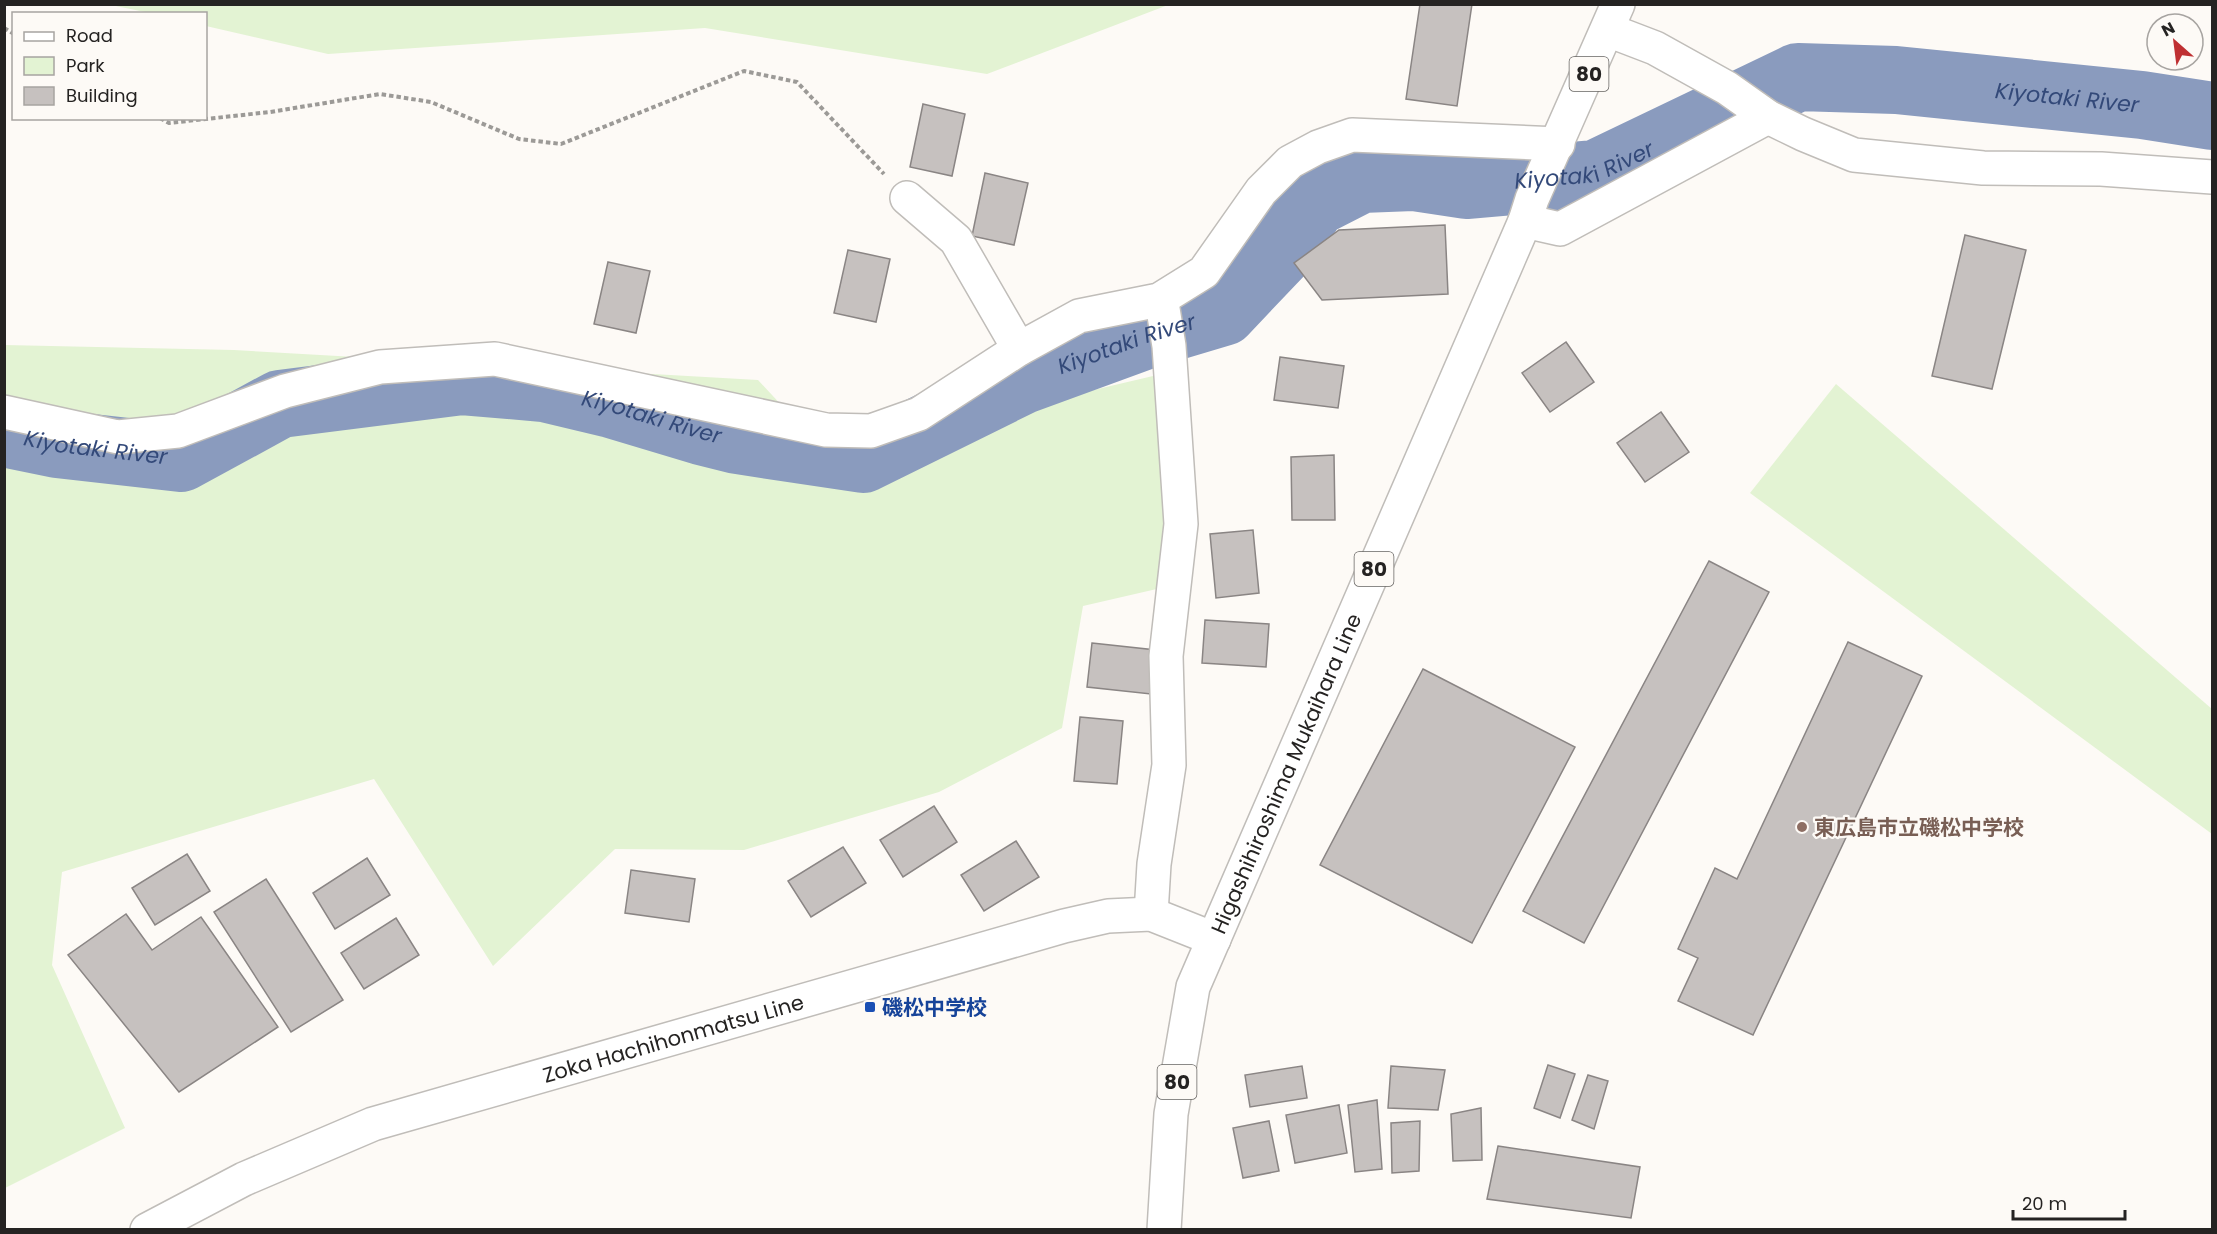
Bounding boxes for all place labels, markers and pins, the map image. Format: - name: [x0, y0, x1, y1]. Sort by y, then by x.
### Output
- place label: 東広島市立磯松中学校: [1814, 813, 2024, 842]
- marker: 東広島市立磯松中学校: [1795, 820, 1809, 834]
- place label: 磯松中学校: [882, 993, 987, 1022]
- marker: 磯松中学校: [863, 1000, 877, 1014]

